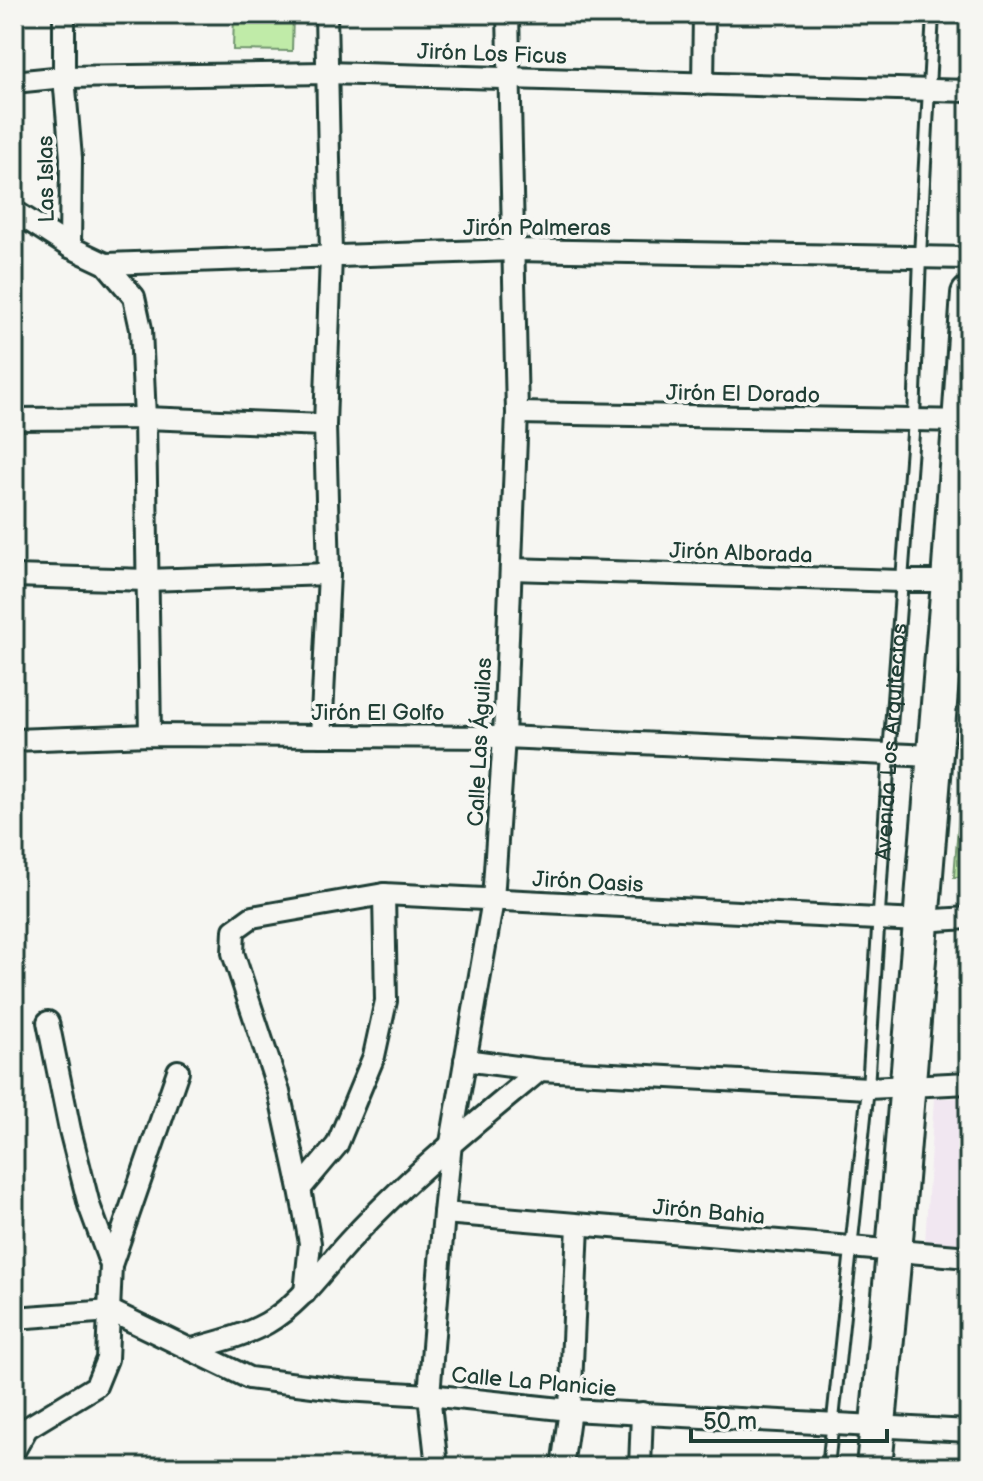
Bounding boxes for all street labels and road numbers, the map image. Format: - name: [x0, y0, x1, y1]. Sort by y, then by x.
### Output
- street label: Jirón Los Ficus: [417, 38, 567, 71]
- street label: Las Islas: [32, 135, 61, 223]
- street label: Jirón Palmeras: [463, 215, 611, 242]
- street label: Jirón El Dorado: [666, 380, 820, 409]
- street label: Jirón Alborada: [669, 538, 813, 569]
- street label: Avenida Los Arquitectos: [870, 622, 914, 861]
- street label: Calle Las Águilas: [462, 657, 498, 827]
- street label: Jirón El Golfo: [311, 700, 445, 727]
- street label: Jirón Oasis: [532, 866, 644, 899]
- street label: Jirón Bahia: [652, 1194, 766, 1231]
- street label: Calle La Planicie: [450, 1362, 618, 1403]

